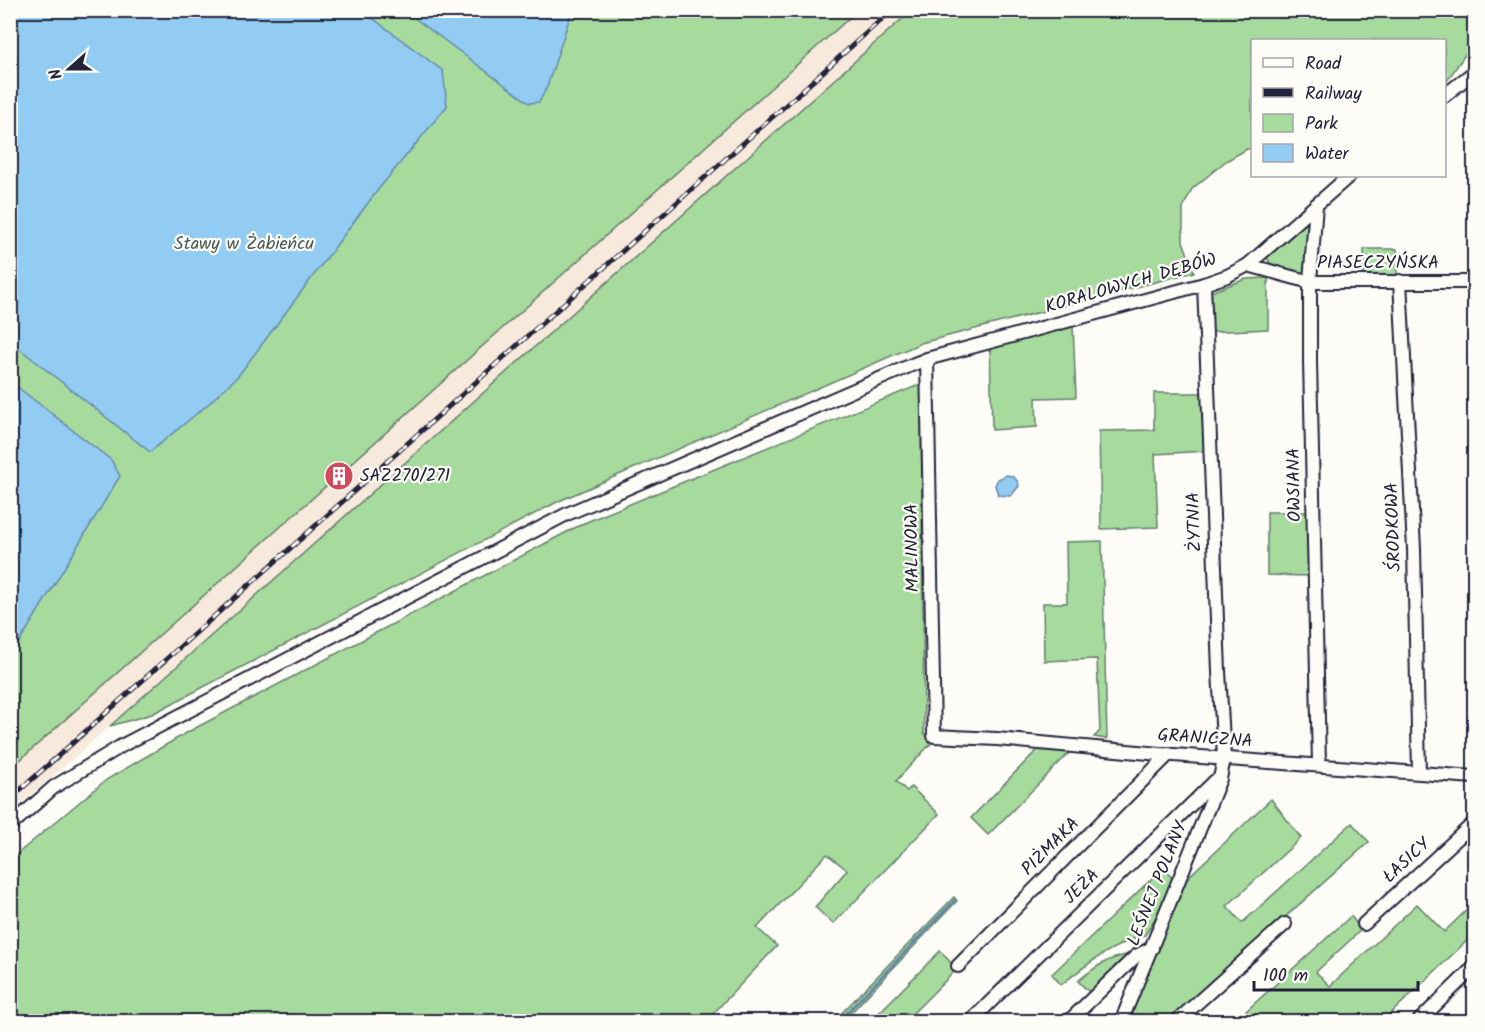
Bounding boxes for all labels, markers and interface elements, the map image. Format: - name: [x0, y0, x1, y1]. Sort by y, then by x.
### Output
- north arrow: [39, 39, 99, 99]
- legend: [1251, 39, 1446, 177]
- text: Road: [1305, 50, 1342, 79]
- text: N: [43, 65, 70, 83]
- text: Railway: [1305, 80, 1362, 109]
- text: Park: [1305, 110, 1338, 139]
- text: Water: [1305, 140, 1350, 169]
- park label: Stawy w Żabieńcu: [174, 230, 314, 259]
- street label: KORALOWYCH DĘBÓW: [1042, 246, 1220, 322]
- street label: PIASECZYŃSKA: [1317, 249, 1439, 278]
- street label: OWSIANA: [1280, 448, 1310, 522]
- building icon: SAZ270/271: [323, 460, 355, 492]
- place label: SAZ270/271: [360, 462, 450, 491]
- street label: ŚRODKOWA: [1378, 482, 1410, 572]
- street label: ŻYTNIA: [1179, 492, 1211, 552]
- street label: MALINOWA: [898, 503, 928, 593]
- street label: GRANICZNA: [1156, 721, 1254, 757]
- street label: PIŻMAKA: [1015, 811, 1087, 883]
- street label: LEŚNEJ POLANY: [1120, 817, 1196, 951]
- street label: ŁASICY: [1376, 831, 1438, 891]
- street label: JEŻA: [1057, 862, 1107, 912]
- scale bar: [1254, 954, 1418, 992]
- text: 100 m: [1263, 962, 1308, 991]

